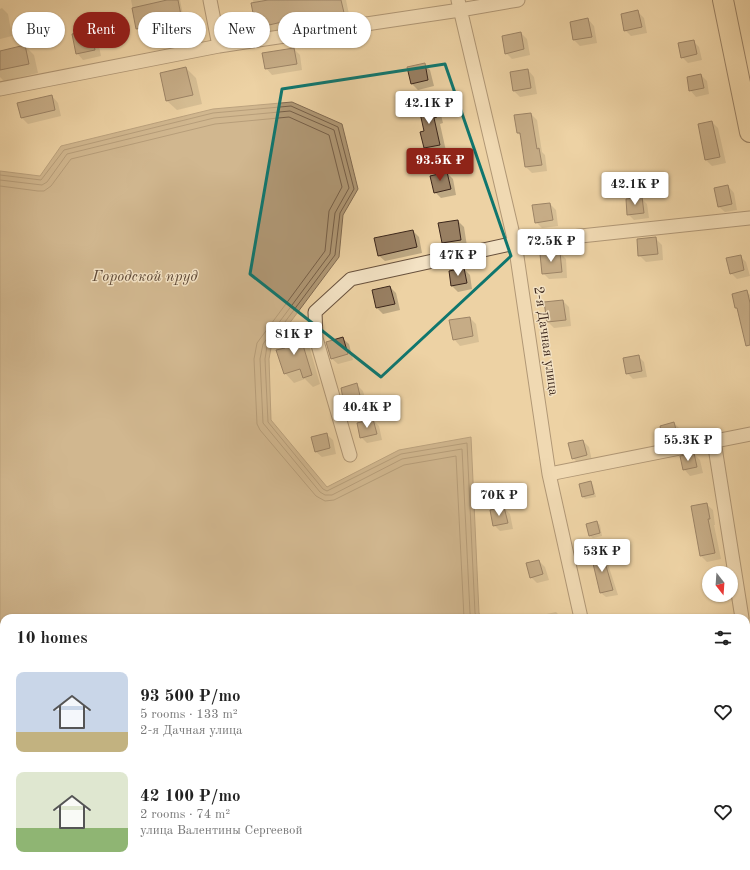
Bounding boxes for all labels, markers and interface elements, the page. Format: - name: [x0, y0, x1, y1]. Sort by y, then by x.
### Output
- chip: Buy: [12, 12, 65, 48]
- chip: Rent: [73, 12, 130, 48]
- chip: Filters: [138, 12, 206, 48]
- chip: New: [214, 12, 270, 48]
- chip: Apartment: [278, 12, 371, 48]
- pin: 42.1K ₽: [392, 91, 466, 125]
- text: 42.1K ₽: [404, 97, 454, 110]
- pin: 93.5K ₽: [403, 148, 477, 182]
- text: 93.5K ₽: [415, 154, 465, 167]
- pin: 42.1K ₽: [598, 172, 672, 206]
- text: 42.1K ₽: [610, 178, 660, 191]
- pin: 72.5K ₽: [514, 229, 588, 263]
- text: 72.5K ₽: [526, 235, 576, 248]
- pin: 47K ₽: [430, 243, 486, 277]
- text: 47K ₽: [439, 249, 477, 262]
- water label: Городской пруд: [91, 270, 198, 285]
- street label: 2-я Дачная улица: [531, 285, 561, 397]
- pin: 81K ₽: [266, 322, 322, 356]
- text: 81K ₽: [275, 328, 313, 341]
- pin: 40.4K ₽: [330, 395, 404, 429]
- text: 40.4K ₽: [342, 401, 392, 414]
- pin: 55.3K ₽: [651, 428, 725, 462]
- text: 55.3K ₽: [663, 434, 713, 447]
- pin: 70K ₽: [471, 483, 527, 517]
- text: 70K ₽: [480, 489, 518, 502]
- pin: 53K ₽: [574, 539, 630, 573]
- text: 53K ₽: [583, 545, 621, 558]
- north arrow: [702, 566, 738, 602]
- map controls: [702, 566, 738, 602]
- icon: filters: [712, 627, 734, 649]
- text: 10 homes: [16, 630, 88, 647]
- icon: home: [48, 688, 96, 736]
- text: 93 500 ₽/mo: [140, 688, 241, 705]
- icon: heart: [712, 701, 734, 723]
- text: 5 rooms · 133 m²: [140, 708, 238, 721]
- text: 2-я Дачная улица: [140, 724, 243, 737]
- icon: home: [48, 788, 96, 836]
- text: 42 100 ₽/mo: [140, 788, 241, 805]
- icon: heart: [712, 801, 734, 823]
- text: 2 rooms · 74 m²: [140, 808, 230, 821]
- text: улица Валентины Сергеевой: [140, 824, 302, 837]

